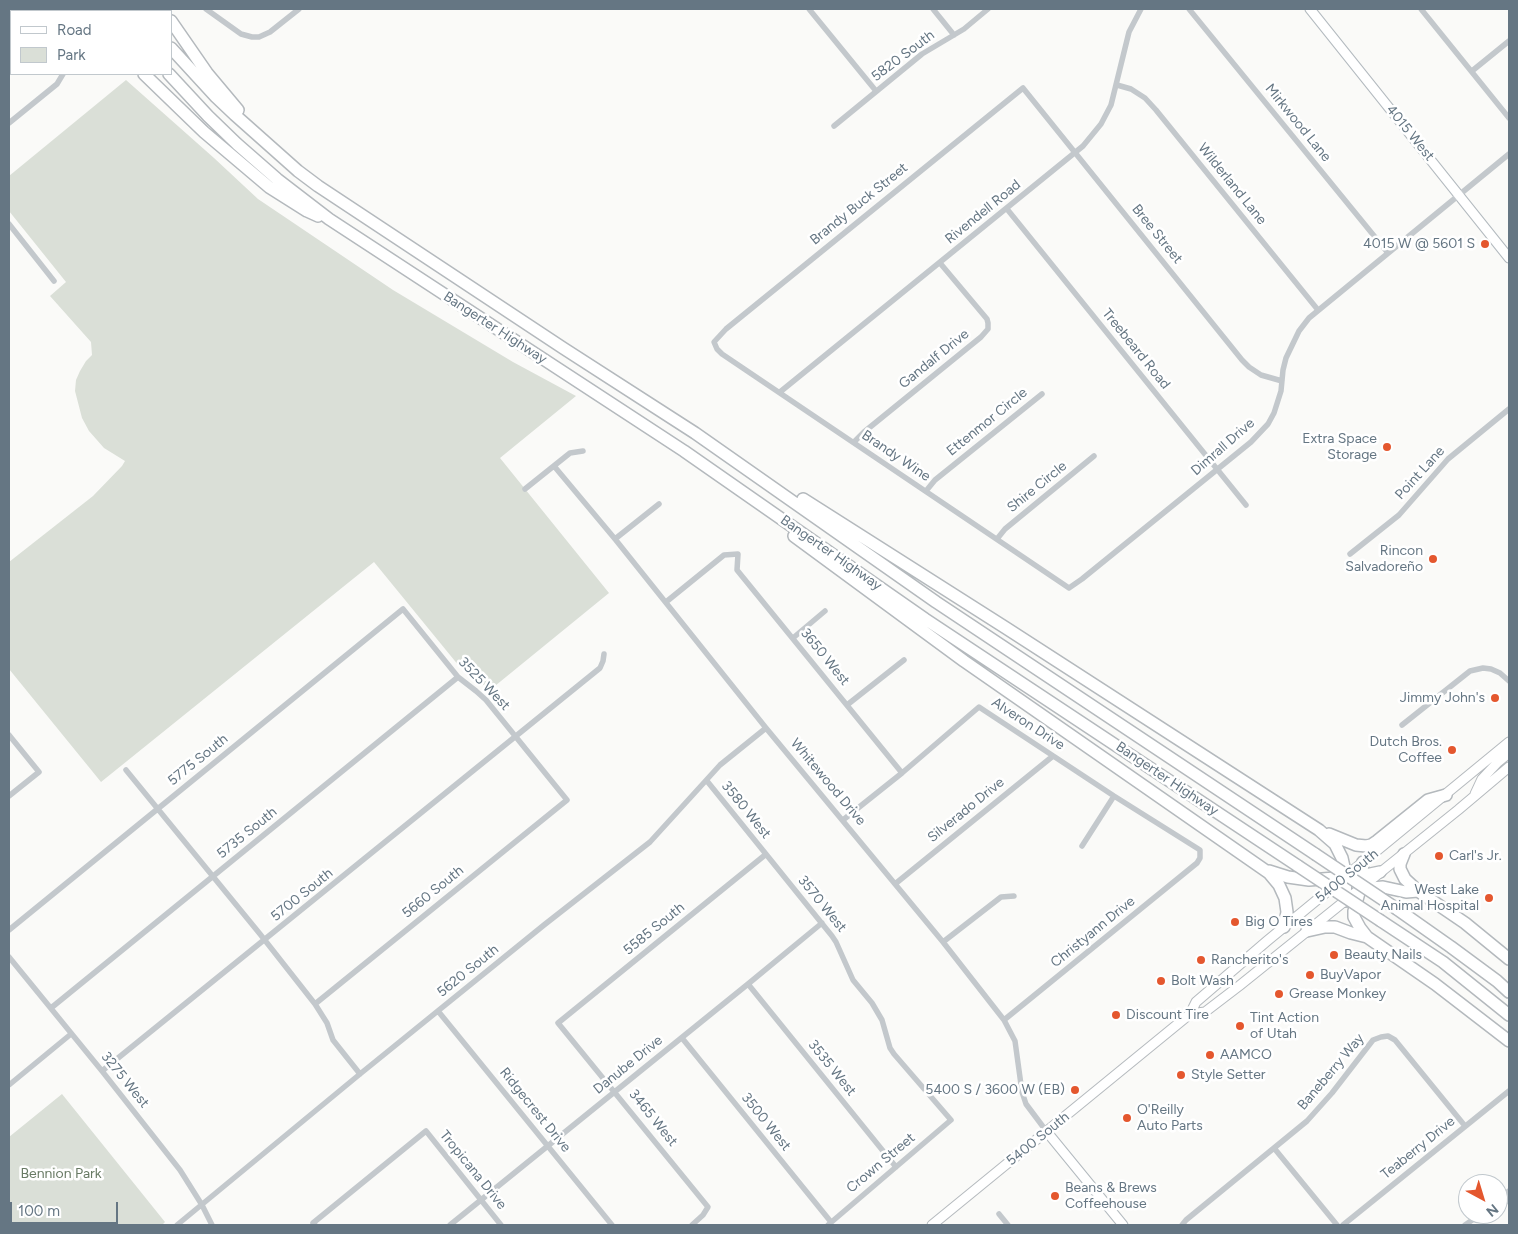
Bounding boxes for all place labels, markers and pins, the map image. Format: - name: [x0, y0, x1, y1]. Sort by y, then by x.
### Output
- place label: 4015 W @ 5601 S: [1363, 236, 1475, 252]
- marker: 4015 W @ 5601 S: [1479, 238, 1491, 250]
- place label: Extra Space Storage: [1302, 431, 1377, 464]
- marker: Extra Space Storage: [1381, 441, 1393, 453]
- place label: Rincon Salvadoreño: [1345, 543, 1423, 576]
- marker: Rincon Salvadoreño: [1427, 553, 1439, 565]
- place label: Jimmy John's: [1400, 690, 1485, 706]
- marker: Jimmy John's: [1489, 692, 1501, 704]
- place label: Dutch Bros. Coffee: [1370, 734, 1442, 766]
- marker: Dutch Bros. Coffee: [1446, 744, 1458, 756]
- place label: Carl's Jr.: [1449, 848, 1502, 864]
- marker: Carl's Jr.: [1433, 850, 1445, 862]
- place label: West Lake Animal Hospital: [1381, 882, 1479, 914]
- marker: West Lake Animal Hospital: [1483, 892, 1495, 904]
- place label: Big O Tires: [1245, 914, 1313, 930]
- marker: Big O Tires: [1229, 916, 1241, 928]
- place label: Beauty Nails: [1344, 947, 1422, 963]
- marker: Beauty Nails: [1328, 949, 1340, 961]
- place label: Rancherito's: [1211, 952, 1288, 968]
- marker: Rancherito's: [1195, 954, 1207, 966]
- place label: BuyVapor: [1320, 967, 1381, 983]
- marker: BuyVapor: [1304, 969, 1316, 981]
- place label: Bolt Wash: [1171, 973, 1234, 989]
- marker: Bolt Wash: [1155, 975, 1167, 987]
- place label: Grease Monkey: [1289, 986, 1386, 1002]
- marker: Grease Monkey: [1273, 988, 1285, 1000]
- place label: Discount Tire: [1126, 1007, 1209, 1023]
- marker: Discount Tire: [1110, 1009, 1122, 1021]
- place label: Tint Action of Utah: [1250, 1010, 1319, 1042]
- marker: Tint Action of Utah: [1234, 1020, 1246, 1032]
- place label: AAMCO: [1220, 1047, 1272, 1063]
- marker: AAMCO: [1204, 1049, 1216, 1061]
- place label: Style Setter: [1191, 1067, 1266, 1083]
- marker: Style Setter: [1175, 1069, 1187, 1081]
- place label: 5400 S / 3600 W (EB): [925, 1082, 1065, 1098]
- marker: 5400 S / 3600 W (EB): [1069, 1084, 1081, 1096]
- place label: O'Reilly Auto Parts: [1137, 1102, 1203, 1134]
- marker: O'Reilly Auto Parts: [1121, 1112, 1133, 1124]
- place label: Beans & Brews Coffeehouse: [1065, 1180, 1157, 1212]
- marker: Beans & Brews Coffeehouse: [1049, 1190, 1061, 1202]

